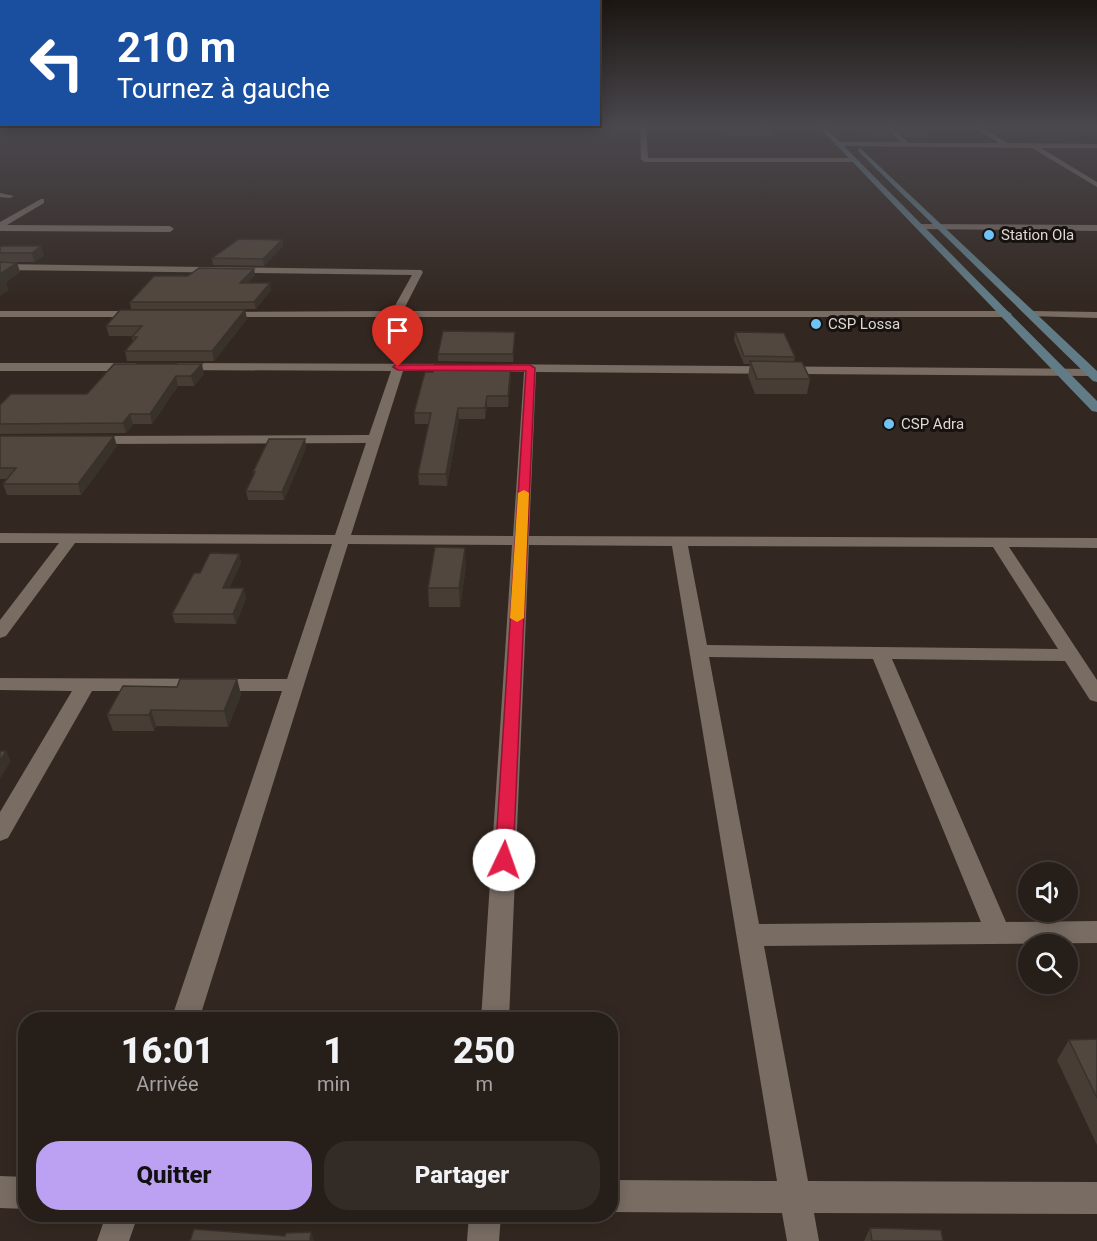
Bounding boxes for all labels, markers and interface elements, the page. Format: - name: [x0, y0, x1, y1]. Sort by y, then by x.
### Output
- text: 210 m: [117, 23, 236, 72]
- icon: left: [18, 24, 96, 102]
- text: Tournez à gauche: [117, 73, 330, 105]
- place label: Station Ola: [1001, 226, 1074, 244]
- marker: Station Ola: [982, 228, 996, 242]
- pin: [372, 305, 423, 367]
- icon: arrive: [381, 314, 414, 347]
- place label: CSP Lossa: [828, 315, 900, 333]
- marker: CSP Lossa: [809, 317, 823, 331]
- place label: CSP Adra: [901, 415, 964, 433]
- marker: CSP Adra: [882, 417, 896, 431]
- position arrow: [472, 828, 536, 892]
- map controls: [1018, 862, 1078, 994]
- button: sound: [1018, 862, 1078, 922]
- button: search: [1018, 934, 1078, 994]
- text: 16:01: [121, 1030, 214, 1072]
- text: 1: [323, 1030, 344, 1072]
- text: 250: [453, 1030, 515, 1072]
- text: Arrivée: [136, 1072, 199, 1096]
- text: min: [317, 1072, 350, 1096]
- text: m: [475, 1072, 493, 1096]
- button: Quitter: [36, 1141, 312, 1210]
- button: Partager: [324, 1141, 600, 1210]

